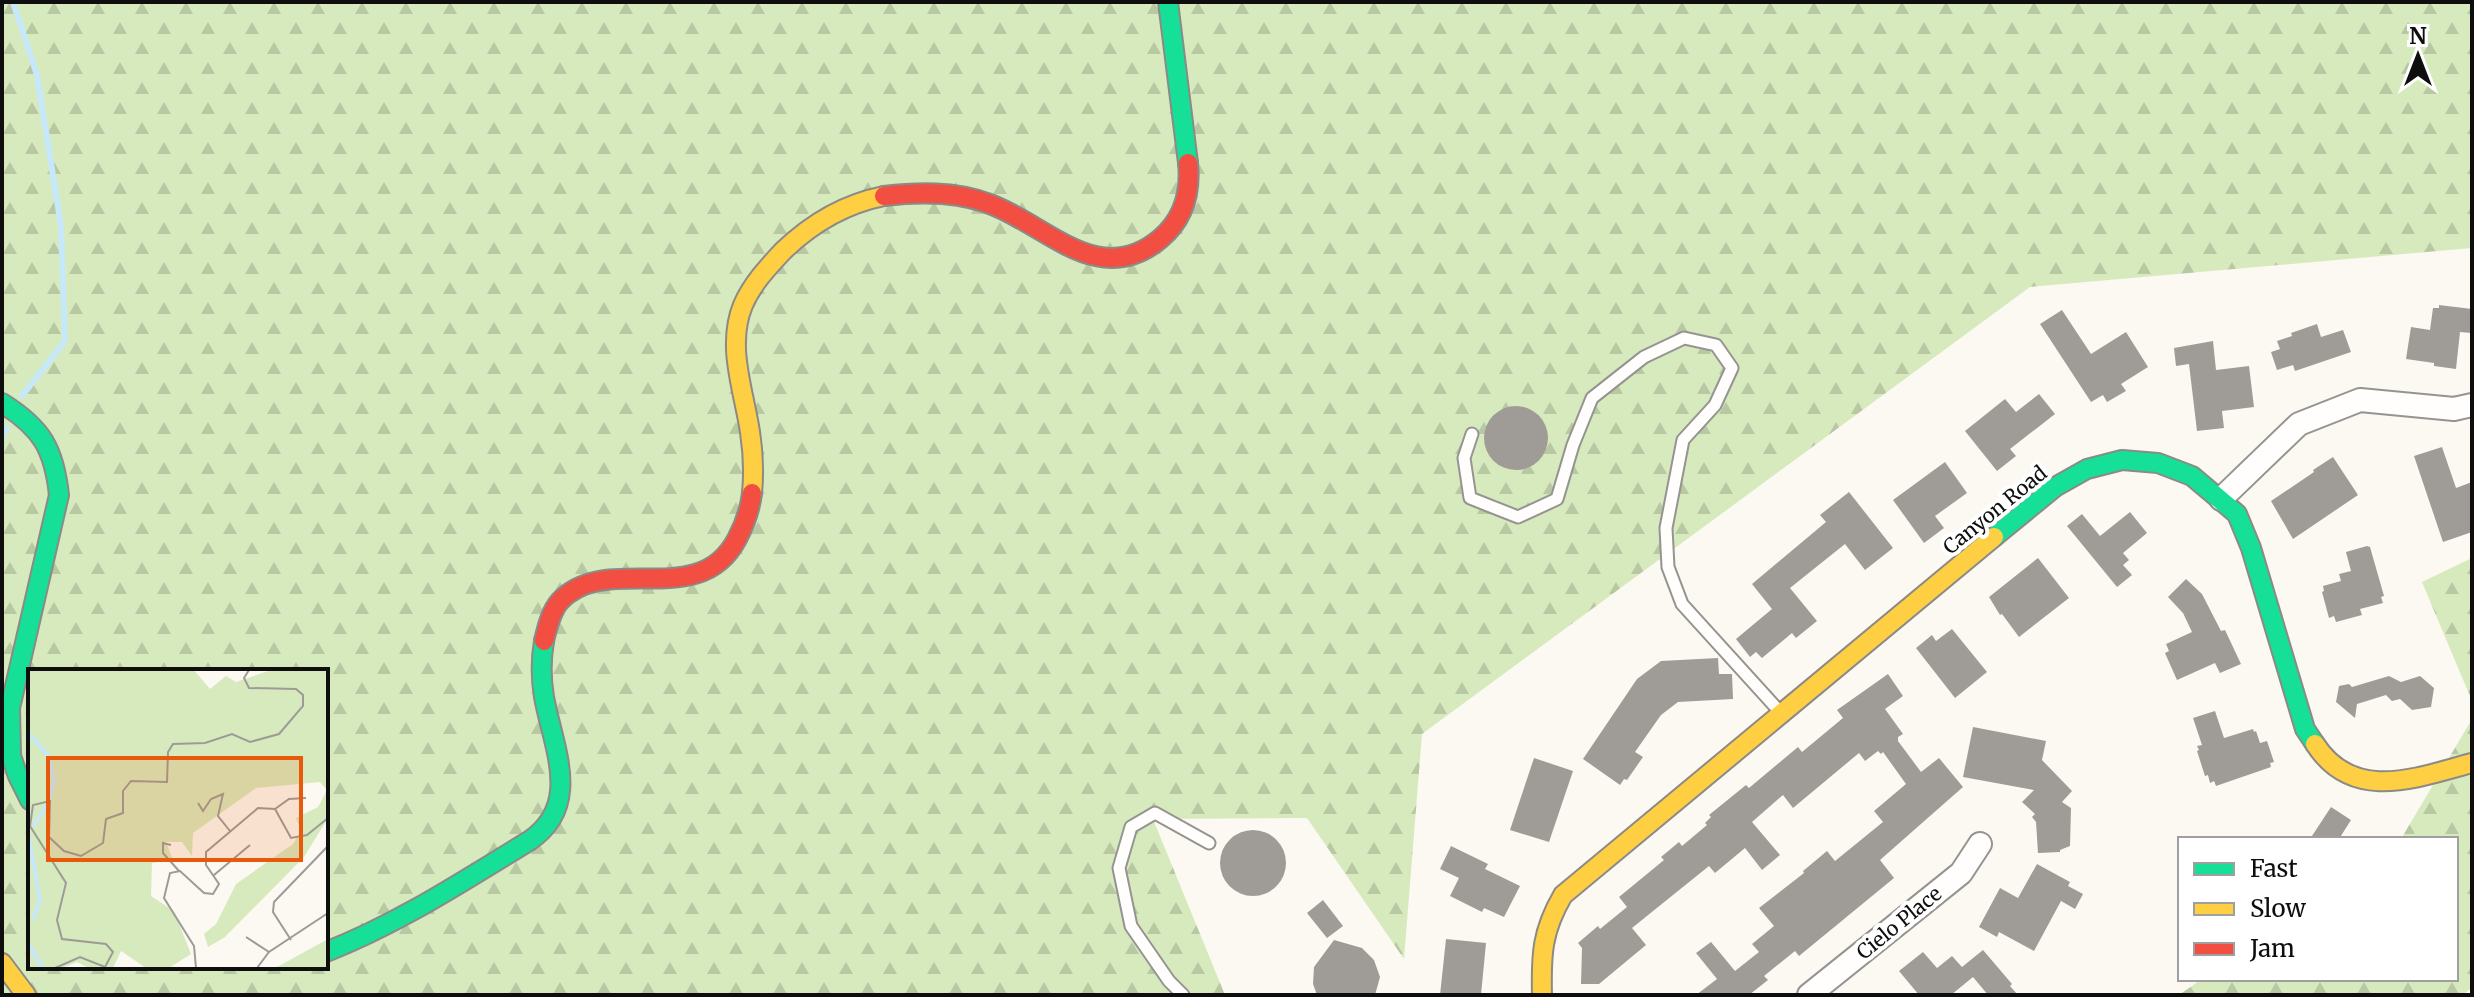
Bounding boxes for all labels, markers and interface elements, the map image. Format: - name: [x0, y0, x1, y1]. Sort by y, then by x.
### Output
- north arrow: [2378, 16, 2458, 96]
- text: N: [2409, 22, 2427, 50]
- street label: Canyon Road: [1938, 460, 2052, 559]
- inset map: [28, 669, 328, 969]
- legend: [2178, 837, 2458, 981]
- text: Fast: [2250, 853, 2298, 884]
- street label: Cielo Place: [1851, 881, 1946, 964]
- text: Slow: [2250, 893, 2306, 924]
- text: Jam: [2249, 933, 2295, 964]

